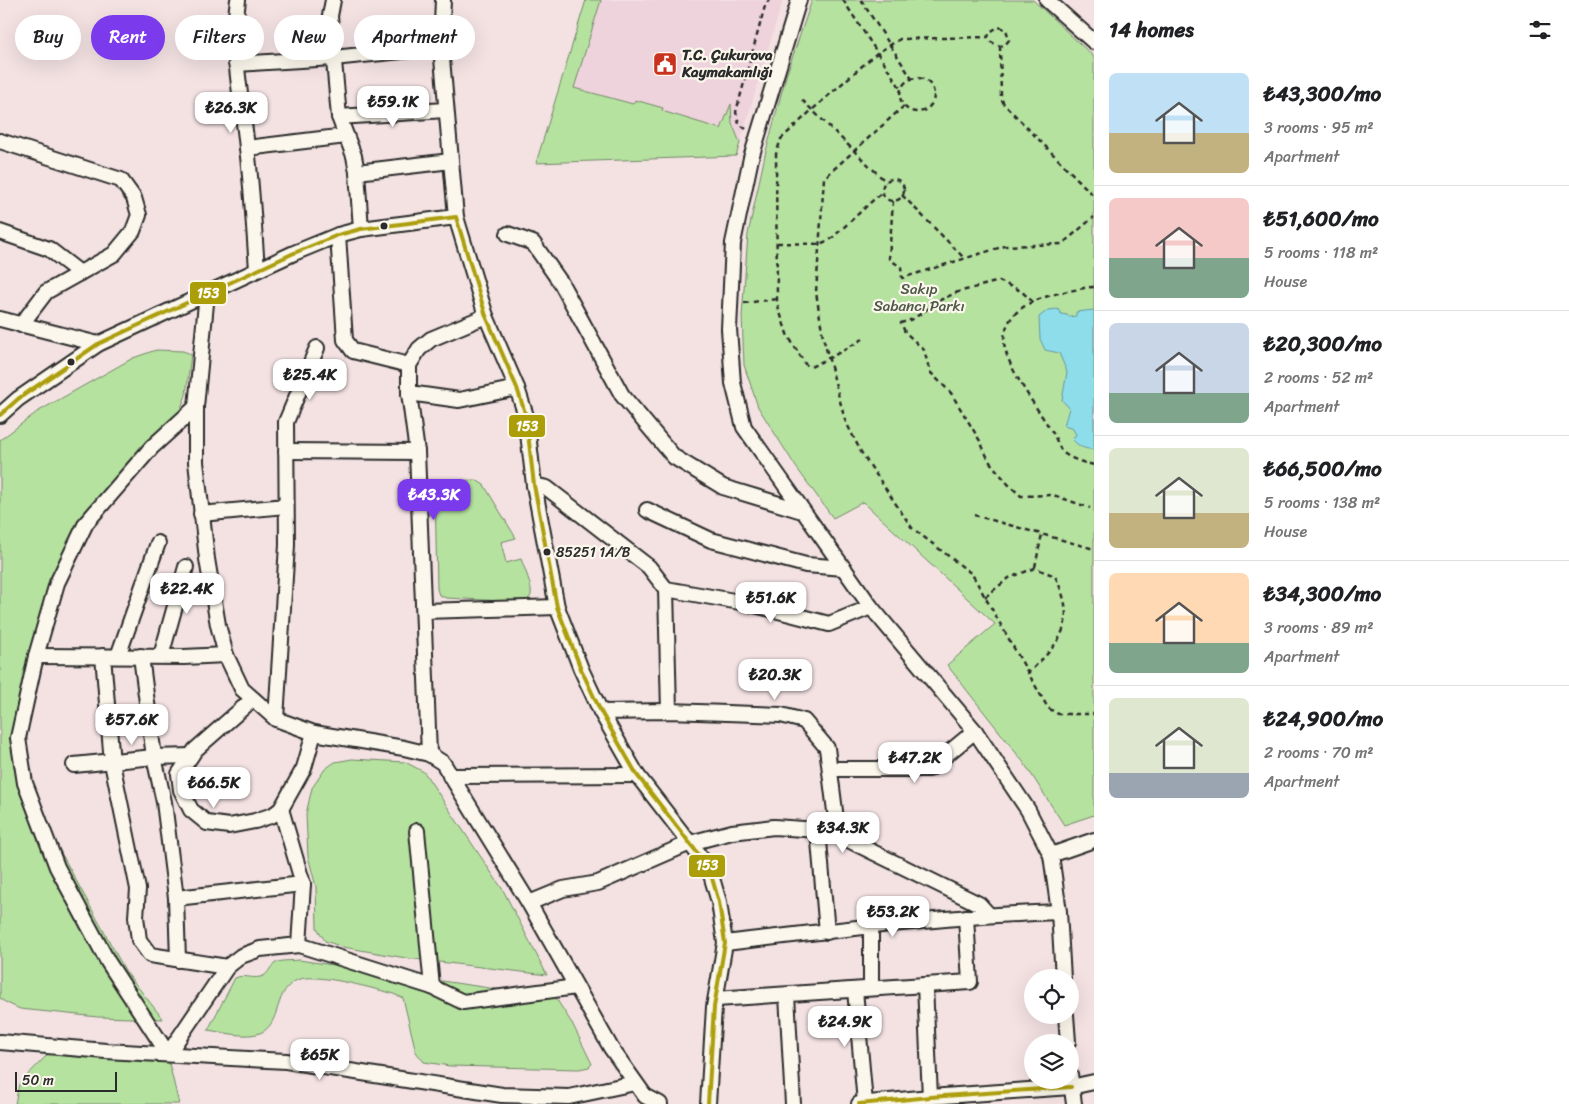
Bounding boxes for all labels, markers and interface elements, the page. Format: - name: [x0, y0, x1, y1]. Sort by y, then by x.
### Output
- text: 14 homes: [1109, 11, 1194, 49]
- chip: Buy: [15, 15, 81, 60]
- chip: Rent: [91, 15, 165, 60]
- chip: Filters: [175, 15, 264, 60]
- chip: New: [274, 15, 344, 60]
- chip: Apartment: [354, 15, 475, 60]
- icon: filters: [1526, 16, 1554, 44]
- place label: T.C. Çukurova Kaymakamlığı: [681, 42, 773, 85]
- public building icon: T.C. Çukurova Kaymakamlığı: [652, 51, 678, 77]
- text: ₺43,300/mo: [1264, 75, 1381, 113]
- pin: ₺59.1K: [352, 86, 434, 128]
- text: ₺59.1K: [368, 87, 418, 116]
- pin: ₺26.3K: [190, 92, 272, 134]
- text: ₺26.3K: [206, 93, 256, 122]
- icon: home: [1149, 93, 1209, 153]
- text: 3 rooms · 95 m²: [1264, 113, 1374, 142]
- text: Apartment: [1264, 142, 1340, 171]
- text: ₺51,600/mo: [1264, 200, 1379, 238]
- icon: home: [1149, 218, 1209, 278]
- unlabelled marker: [379, 221, 389, 231]
- text: 5 rooms · 118 m²: [1264, 238, 1378, 267]
- text: House: [1264, 267, 1307, 296]
- park label: Sakıp Sabancı Parkı: [873, 276, 965, 319]
- line badge: 153: [189, 281, 227, 305]
- text: 153: [197, 281, 219, 306]
- text: ₺20,300/mo: [1264, 325, 1382, 363]
- icon: home: [1149, 343, 1209, 403]
- unlabelled marker: [66, 357, 76, 367]
- pin: ₺25.4K: [269, 358, 351, 401]
- text: ₺25.4K: [284, 360, 336, 389]
- text: 2 rooms · 52 m²: [1264, 363, 1373, 392]
- text: Apartment: [1264, 392, 1340, 421]
- line badge: 153: [508, 414, 546, 438]
- text: 153: [516, 414, 538, 439]
- text: ₺66,500/mo: [1264, 450, 1382, 488]
- icon: home: [1149, 468, 1209, 528]
- pin: ₺43.3K: [393, 478, 475, 521]
- text: ₺43.3K: [409, 480, 459, 509]
- text: 5 rooms · 138 m²: [1264, 488, 1380, 517]
- text: House: [1264, 517, 1307, 546]
- place label: 85251 1A/B: [556, 540, 630, 565]
- marker: 85251 1A/B: [542, 547, 552, 557]
- pin: ₺22.4K: [146, 572, 228, 615]
- text: ₺22.4K: [161, 574, 213, 603]
- text: ₺34,300/mo: [1264, 575, 1381, 613]
- pin: ₺51.6K: [730, 582, 812, 624]
- text: ₺51.6K: [746, 583, 796, 612]
- icon: home: [1149, 593, 1209, 653]
- text: 3 rooms · 89 m²: [1264, 613, 1373, 642]
- text: Apartment: [1264, 642, 1340, 671]
- pin: ₺20.3K: [734, 658, 816, 701]
- text: ₺20.3K: [749, 660, 801, 689]
- text: ₺24,900/mo: [1264, 700, 1383, 738]
- pin: ₺57.6K: [91, 704, 173, 746]
- text: ₺57.6K: [106, 705, 158, 734]
- icon: home: [1149, 718, 1209, 778]
- text: 2 rooms · 70 m²: [1264, 738, 1374, 767]
- pin: ₺47.2K: [874, 742, 956, 784]
- text: ₺47.2K: [889, 743, 941, 772]
- pin: ₺66.5K: [173, 766, 255, 809]
- text: Apartment: [1264, 767, 1340, 796]
- text: ₺66.5K: [188, 768, 240, 797]
- pin: ₺34.3K: [802, 812, 884, 854]
- text: ₺34.3K: [818, 813, 868, 842]
- text: 153: [696, 853, 718, 878]
- line badge: 153: [688, 854, 726, 878]
- pin: ₺53.2K: [852, 896, 934, 938]
- text: ₺53.2K: [867, 897, 919, 926]
- map controls: [1024, 969, 1079, 1089]
- button: locate: [1024, 969, 1079, 1024]
- pin: ₺24.9K: [804, 1006, 886, 1048]
- text: ₺24.9K: [819, 1007, 871, 1036]
- button: layers: [1024, 1034, 1079, 1089]
- pin: ₺65K: [290, 1038, 350, 1081]
- text: ₺65K: [301, 1040, 339, 1069]
- text: 50 m: [22, 1068, 54, 1093]
- scale bar: [15, 1069, 118, 1092]

